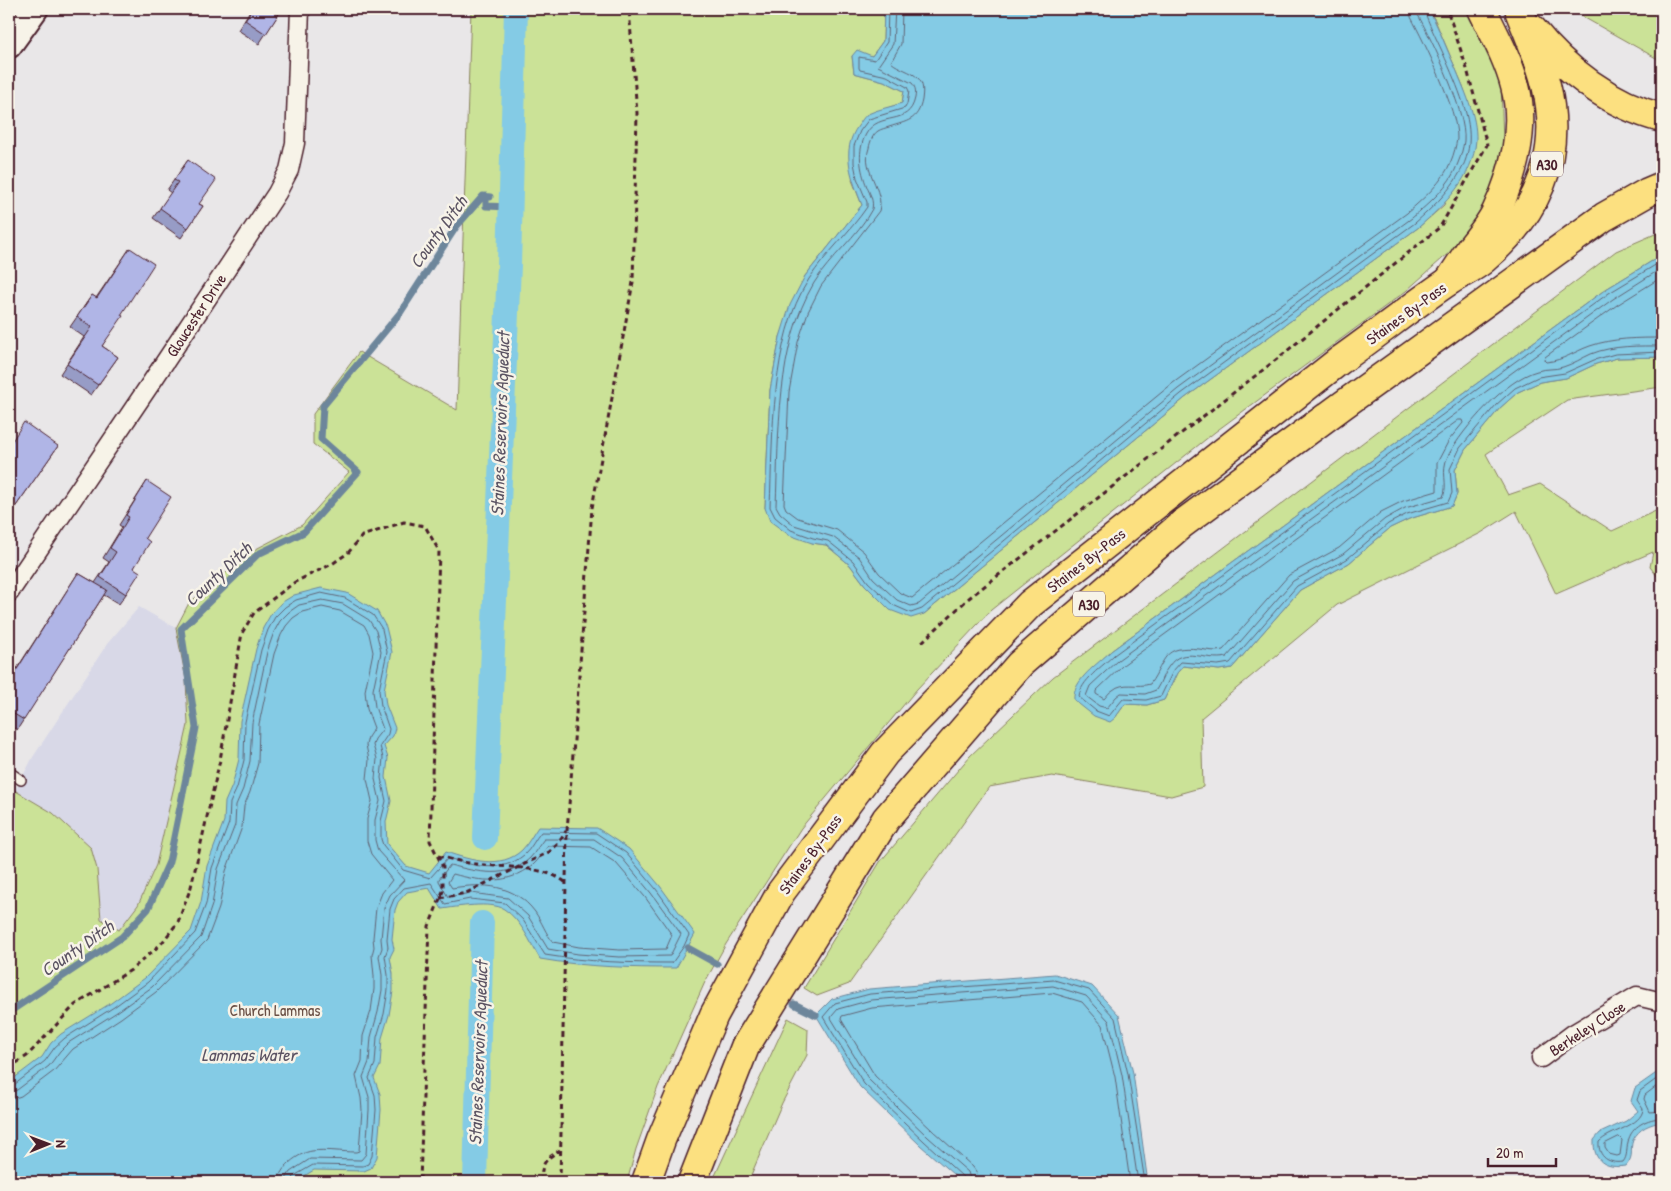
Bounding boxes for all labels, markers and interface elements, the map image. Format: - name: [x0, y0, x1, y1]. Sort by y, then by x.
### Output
- road number: A30: [1531, 152, 1563, 176]
- water label: County Ditch: [403, 190, 474, 273]
- street label: Gloucester Drive: [161, 269, 232, 361]
- street label: Staines By-Pass: [1362, 277, 1450, 349]
- water label: Staines Reservoirs Aqueduct: [484, 329, 516, 516]
- street label: Staines By-Pass: [1042, 522, 1130, 598]
- water label: County Ditch: [179, 535, 258, 612]
- road number: A30: [1073, 592, 1105, 616]
- street label: Staines By-Pass: [774, 810, 846, 898]
- water label: County Ditch: [36, 913, 120, 982]
- water label: Staines Reservoirs Aqueduct: [462, 958, 494, 1145]
- street label: Berkeley Close: [1545, 995, 1630, 1061]
- park label: Church Lammas: [229, 999, 321, 1021]
- water label: Lammas Water: [202, 1042, 298, 1067]
- north arrow: [22, 1118, 72, 1168]
- scale bar: [1488, 1136, 1556, 1168]
- text: N: [52, 1140, 71, 1148]
- text: 20 m: [1496, 1142, 1523, 1163]

